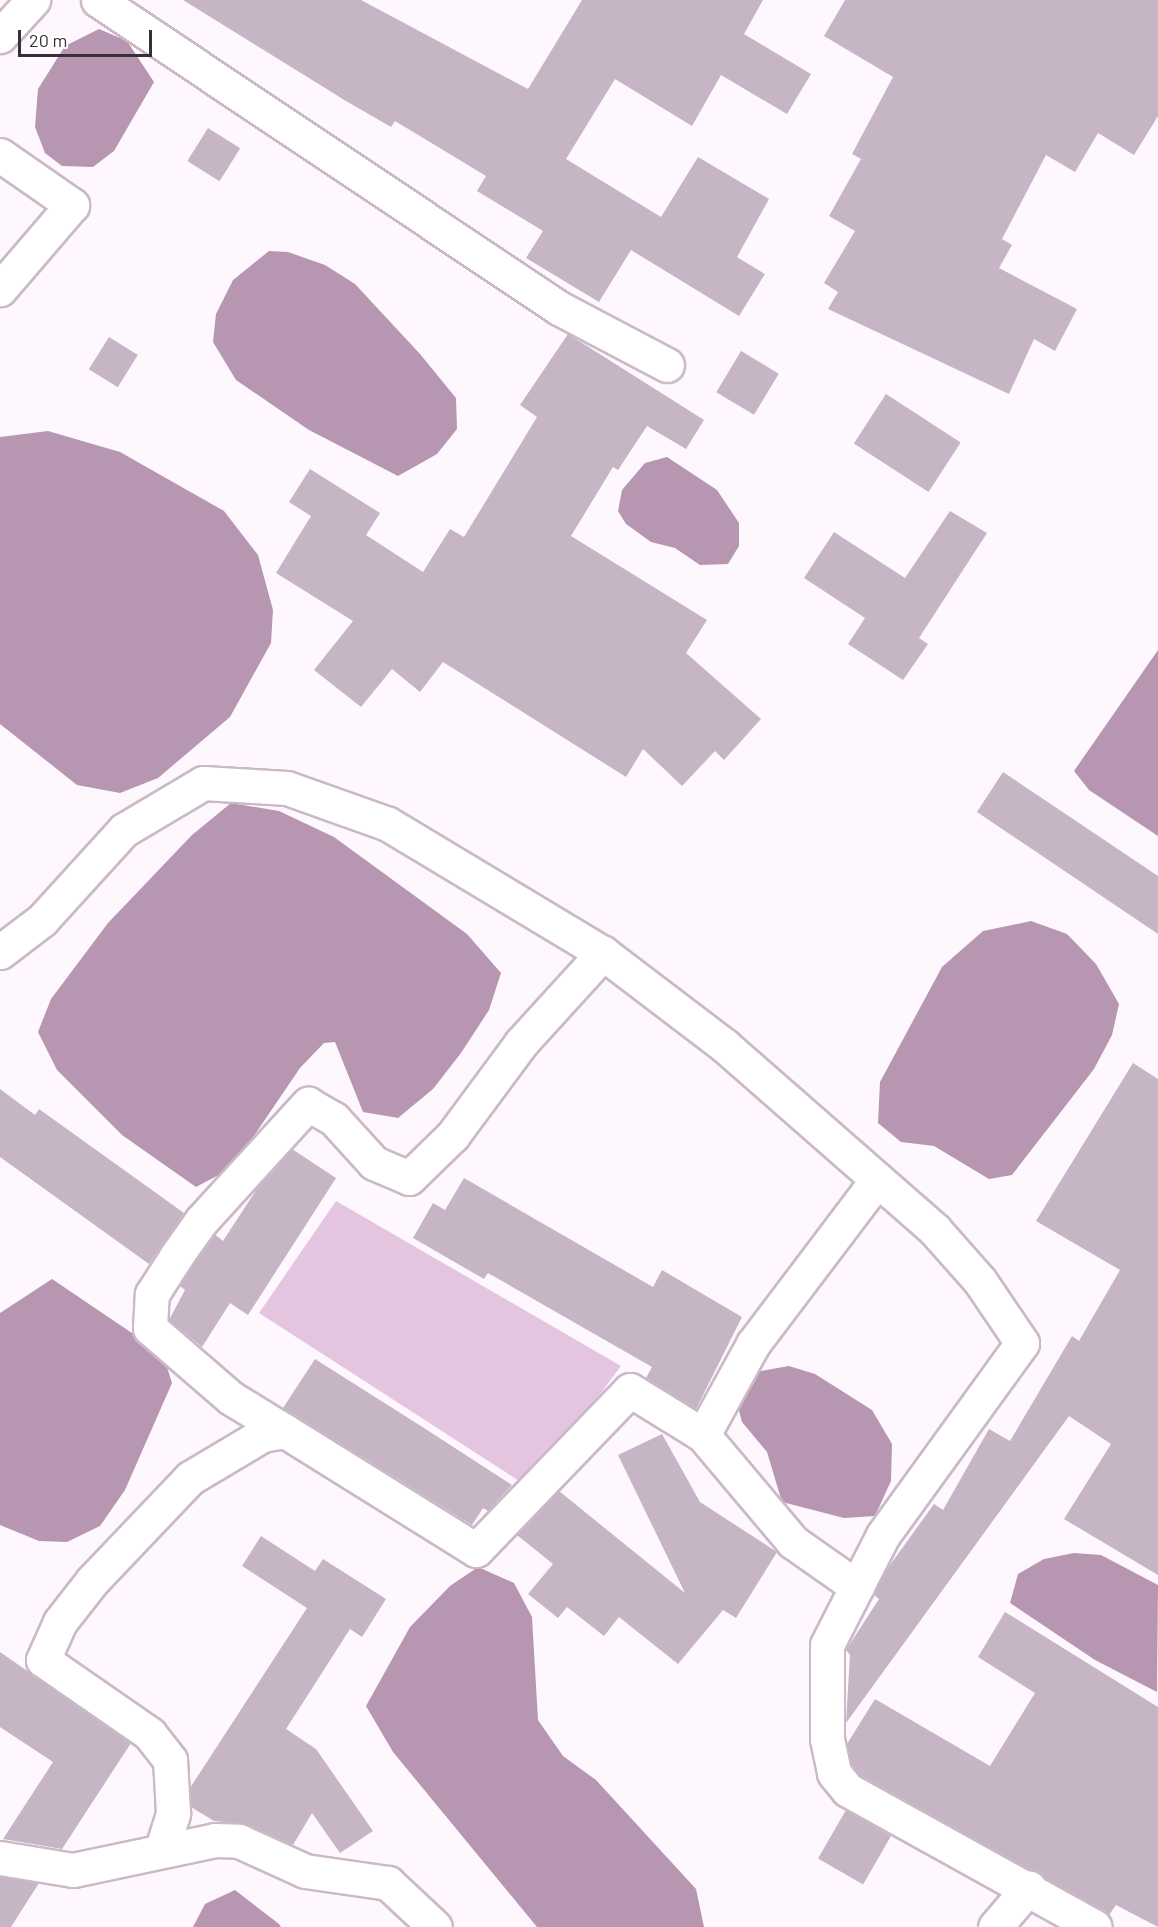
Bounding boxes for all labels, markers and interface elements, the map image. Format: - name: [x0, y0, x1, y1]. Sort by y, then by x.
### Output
- scale bar: [21, 18, 154, 56]
- text: 20 m: [29, 29, 67, 51]

